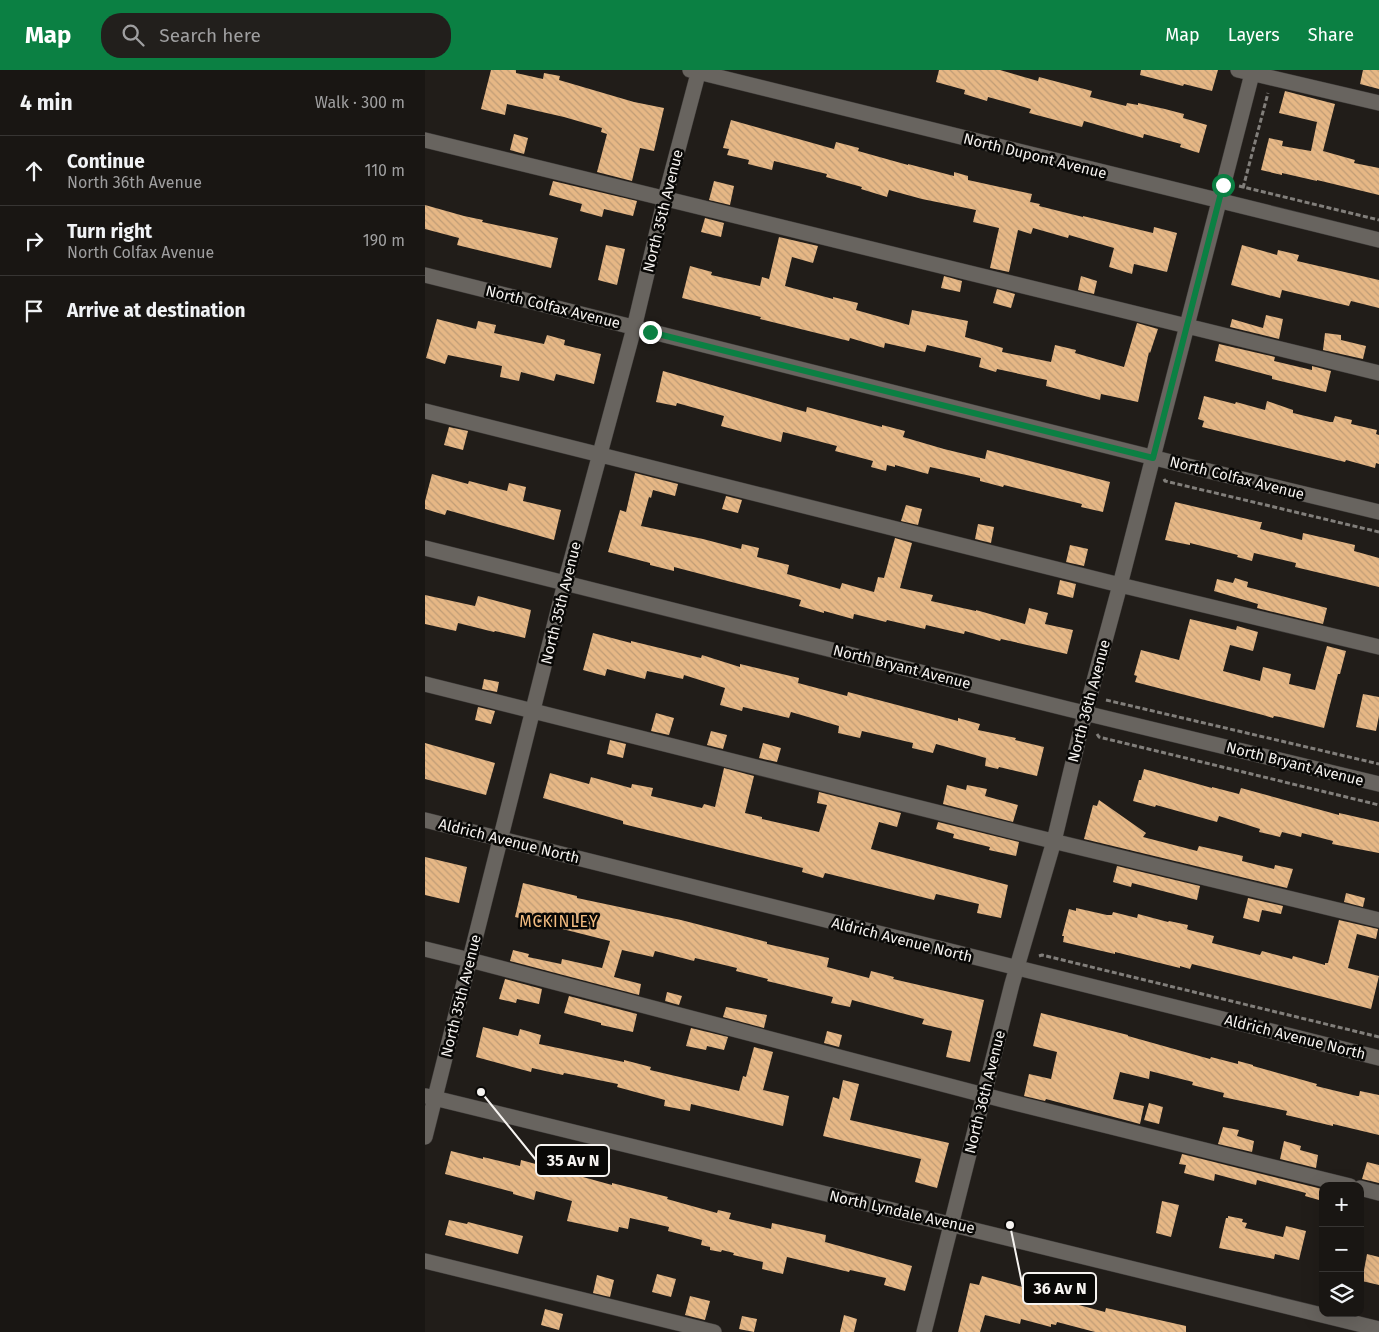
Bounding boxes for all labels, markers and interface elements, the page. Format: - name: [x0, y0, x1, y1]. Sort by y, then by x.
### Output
- search box: [101, 13, 451, 58]
- text: Map: [25, 21, 71, 49]
- icon: search: [119, 21, 147, 49]
- text: Search here: [159, 24, 261, 47]
- text: Map: [1165, 24, 1200, 46]
- text: Layers: [1228, 24, 1280, 46]
- text: Share: [1308, 24, 1354, 46]
- text: 4 min: [20, 90, 73, 116]
- text: Walk · 300 m: [315, 93, 405, 112]
- street label: North Dupont Avenue: [961, 129, 1109, 183]
- street label: North 35th Avenue: [639, 148, 687, 274]
- text: Continue: [67, 150, 145, 173]
- icon: ahead: [20, 157, 48, 185]
- text: 110 m: [364, 161, 405, 180]
- text: North 36th Avenue: [67, 173, 202, 192]
- route start: [1212, 174, 1235, 197]
- text: Turn right: [67, 220, 152, 243]
- icon: right: [20, 227, 48, 255]
- text: 190 m: [363, 231, 405, 250]
- text: North Colfax Avenue: [67, 243, 214, 262]
- street label: North Colfax Avenue: [484, 282, 622, 332]
- icon: arrive: [20, 297, 48, 325]
- text: Arrive at destination: [67, 299, 246, 322]
- route end: [639, 321, 662, 344]
- street label: North Colfax Avenue: [1168, 453, 1306, 503]
- street label: North 35th Avenue: [537, 540, 585, 666]
- street label: North 36th Avenue: [1064, 638, 1114, 764]
- street label: North Bryant Avenue: [831, 641, 973, 693]
- street label: North Bryant Avenue: [1224, 738, 1366, 790]
- street label: Aldrich Avenue North: [437, 815, 581, 867]
- district label: MCKINLEY: [519, 912, 599, 931]
- street label: Aldrich Avenue North: [830, 914, 974, 966]
- street label: North 35th Avenue: [437, 933, 485, 1059]
- street label: Aldrich Avenue North: [1223, 1011, 1367, 1063]
- street label: North 36th Avenue: [961, 1028, 1009, 1156]
- callout: 35 Av N: [536, 1145, 609, 1176]
- text: 35 Av N: [546, 1151, 599, 1170]
- map controls: [1319, 1182, 1364, 1317]
- button: +: [1319, 1182, 1364, 1227]
- street label: North Lyndale Avenue: [827, 1186, 977, 1238]
- button: −: [1319, 1227, 1364, 1272]
- button: layers: [1319, 1272, 1364, 1317]
- callout: 36 Av N: [1023, 1273, 1096, 1304]
- text: 36 Av N: [1032, 1279, 1087, 1298]

